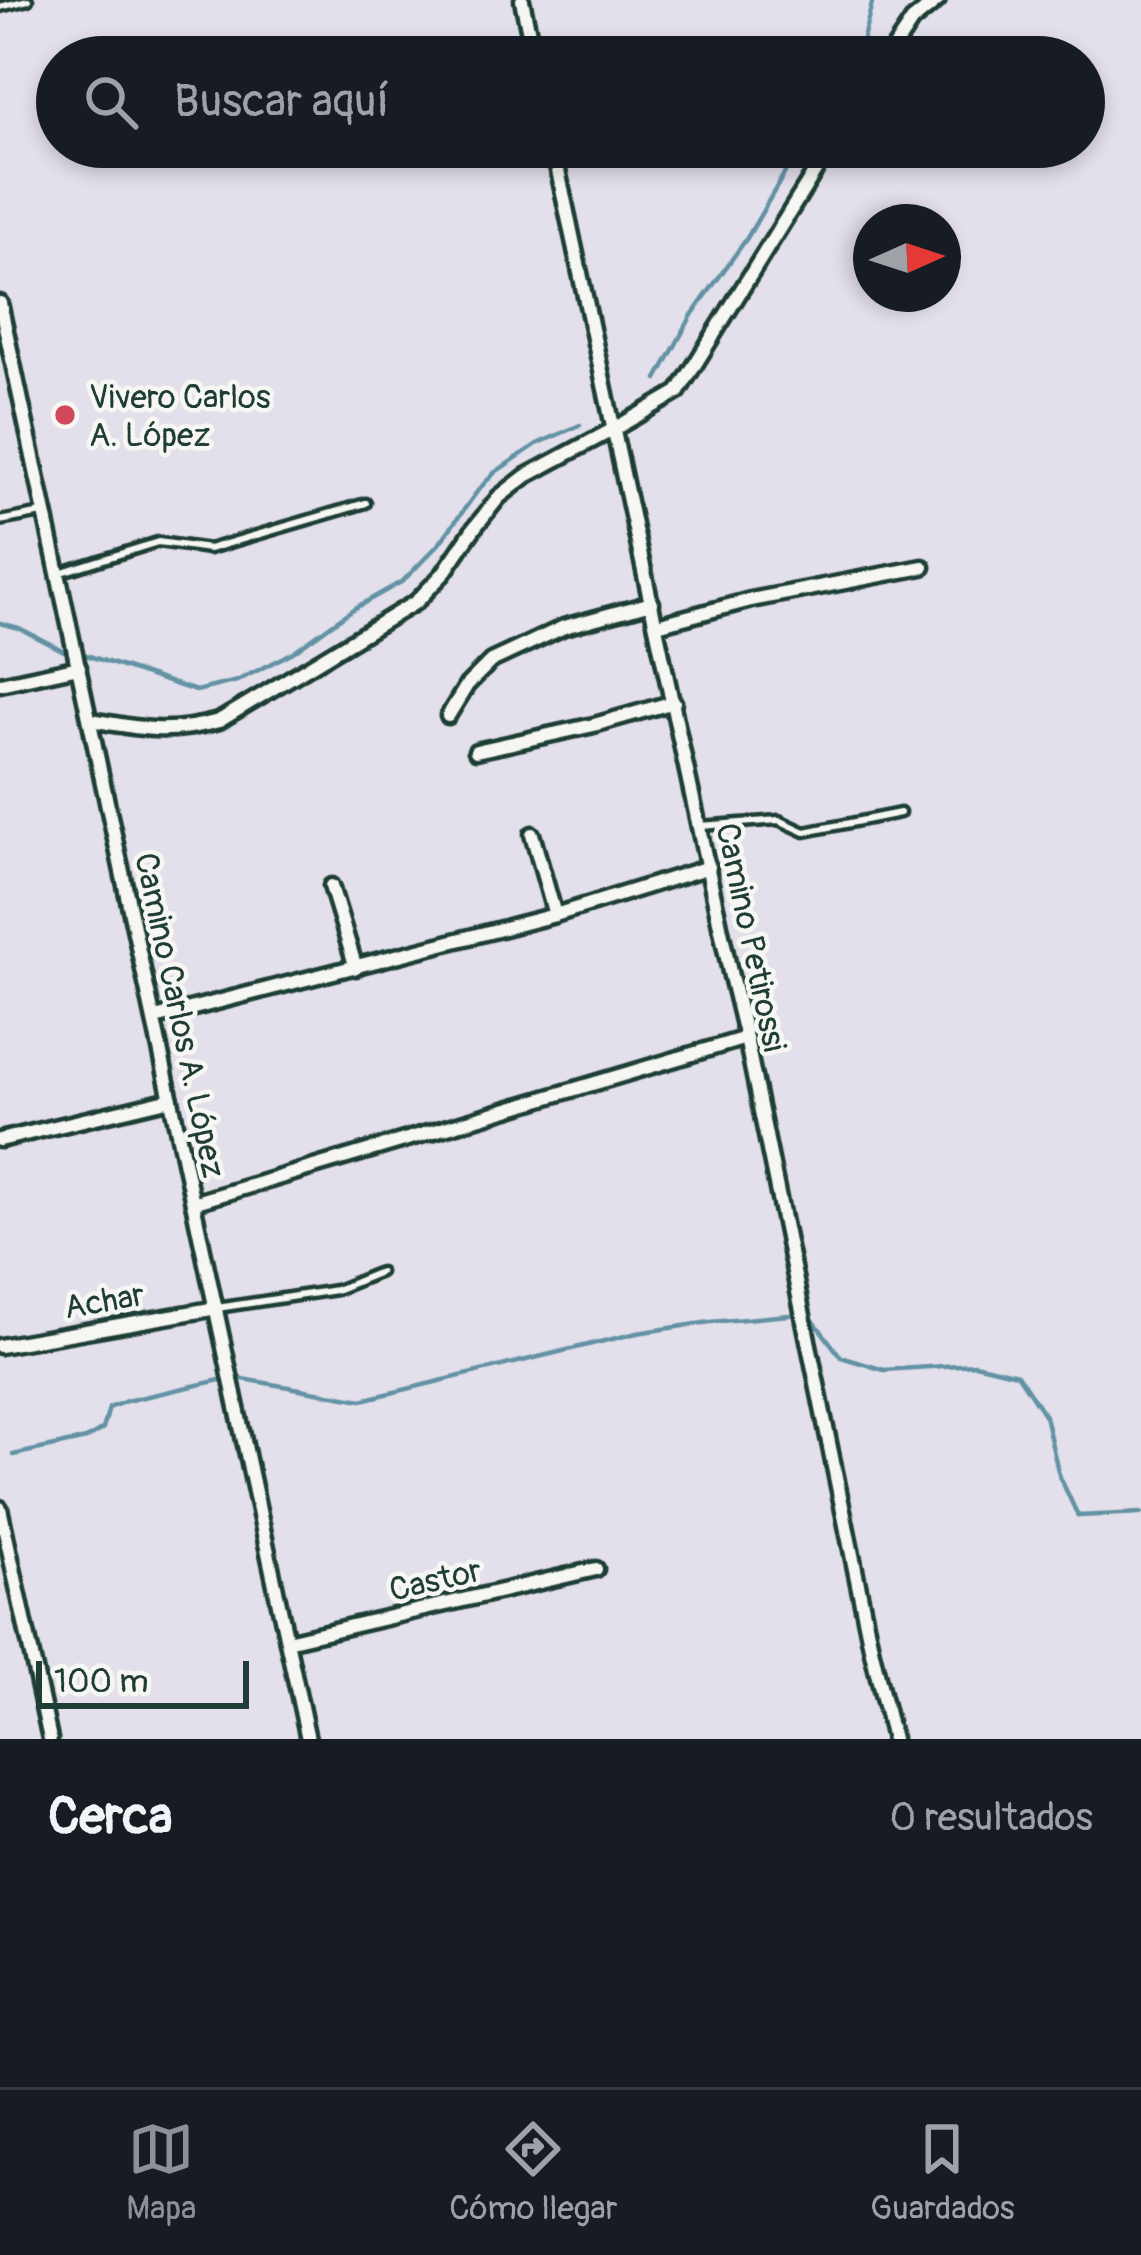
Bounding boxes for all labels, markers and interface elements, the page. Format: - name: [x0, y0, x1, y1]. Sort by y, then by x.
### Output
- search box: [36, 36, 1105, 168]
- icon: search: [78, 69, 144, 135]
- text: Buscar aquí: [174, 74, 389, 130]
- north arrow: [853, 204, 961, 312]
- place label: Vivero Carlos A. López: [89, 377, 271, 456]
- marker: Vivero Carlos A. López: [52, 402, 78, 428]
- street label: Camino Petirossi: [706, 819, 795, 1055]
- street label: Camino Carlos A. López: [125, 849, 234, 1182]
- street label: Achar: [61, 1274, 148, 1329]
- street label: Castor: [385, 1550, 486, 1611]
- scale bar: [36, 1655, 249, 1708]
- text: 100 m: [54, 1661, 148, 1702]
- text: Cerca: [48, 1785, 172, 1849]
- text: 0 resultados: [889, 1793, 1093, 1842]
- tab: Mapa: [126, 2116, 196, 2229]
- tab: Cómo llegar: [449, 2116, 617, 2229]
- tab: Guardados: [870, 2116, 1015, 2229]

